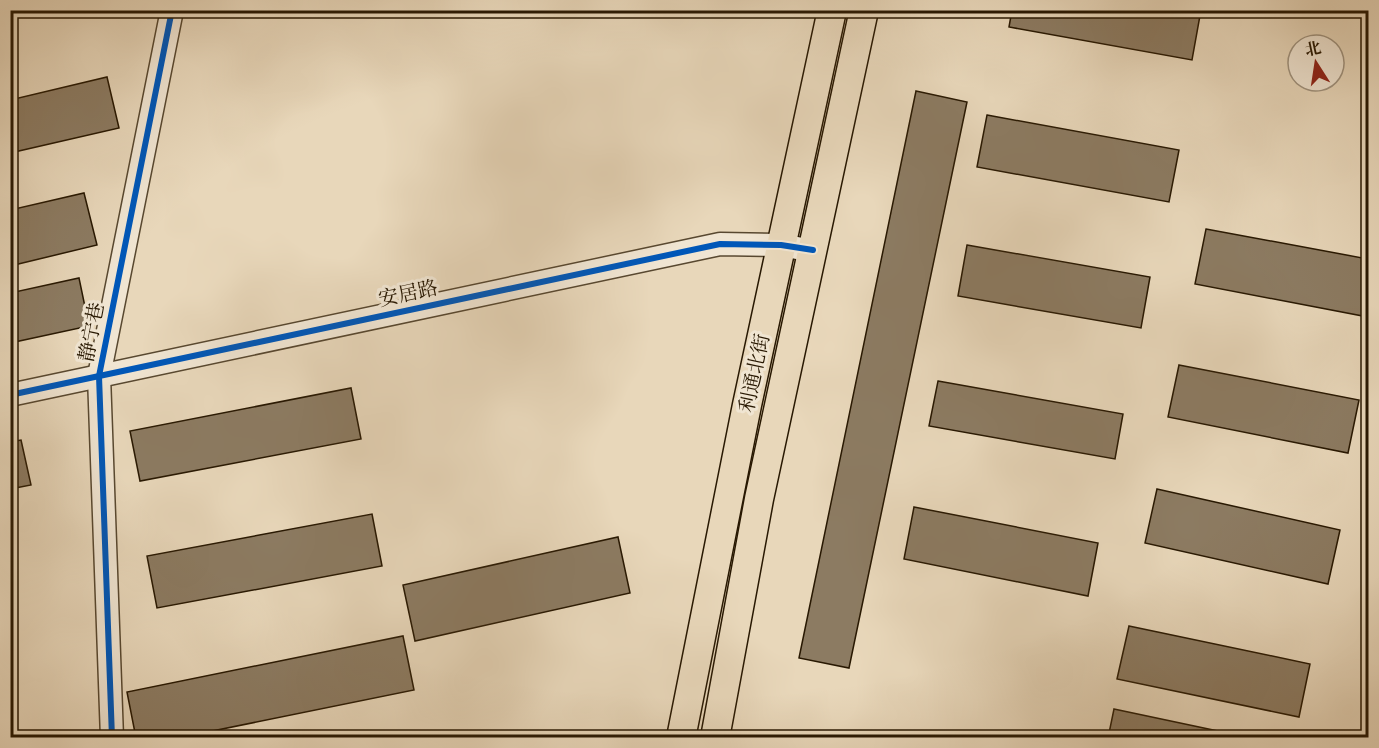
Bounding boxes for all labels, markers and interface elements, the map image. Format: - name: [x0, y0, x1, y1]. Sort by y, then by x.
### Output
- north arrow: [1286, 33, 1346, 93]
- text: 北: [1303, 37, 1323, 60]
- street label: 安居路: [376, 275, 440, 311]
- street label: 静宁巷: [73, 300, 109, 364]
- street label: 利通北街: [734, 331, 774, 415]

